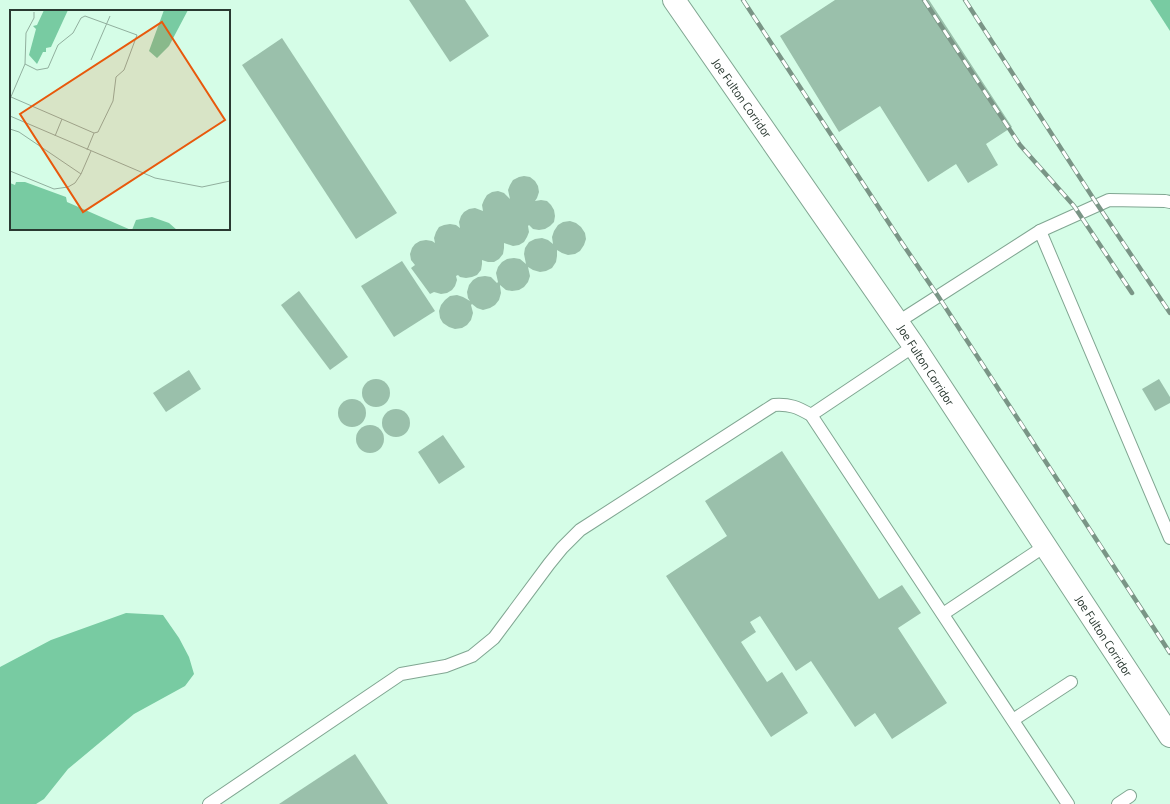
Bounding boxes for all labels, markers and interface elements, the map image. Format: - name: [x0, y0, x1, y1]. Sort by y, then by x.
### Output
- inset map: [10, 10, 230, 230]
- street label: Joe Fulton Corridor: [707, 54, 777, 142]
- street label: Joe Fulton Corridor: [892, 320, 960, 410]
- street label: Joe Fulton Corridor: [1070, 591, 1138, 681]

